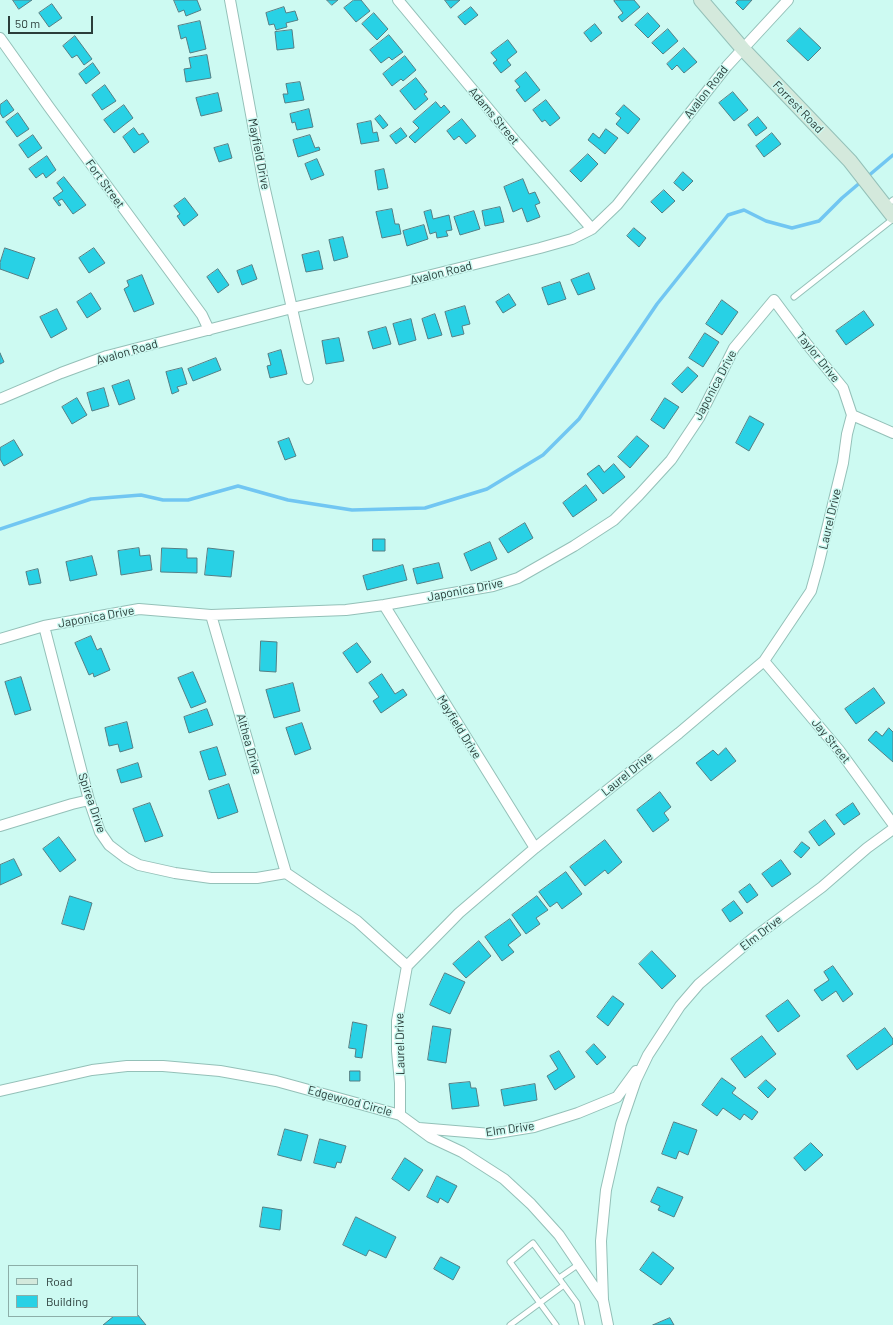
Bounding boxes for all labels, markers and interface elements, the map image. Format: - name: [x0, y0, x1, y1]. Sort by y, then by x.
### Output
- scale bar: [10, 8, 95, 34]
- text: 50 m: [15, 16, 40, 30]
- street label: Avalon Road: [681, 63, 731, 121]
- street label: Forrest Road: [770, 78, 826, 136]
- street label: Adams Street: [466, 84, 522, 148]
- street label: Mayfield Drive: [245, 117, 273, 191]
- street label: Fort Street: [82, 157, 128, 211]
- street label: Avalon Road: [409, 258, 473, 288]
- street label: Taylor Drive: [793, 329, 843, 385]
- street label: Avalon Road: [95, 336, 159, 368]
- street label: Japonica Drive: [691, 348, 739, 422]
- street label: Laurel Drive: [816, 487, 844, 551]
- street label: Japonica Drive: [426, 576, 504, 604]
- street label: Japonica Drive: [57, 603, 135, 631]
- street label: Mayfield Drive: [434, 693, 484, 761]
- street label: Althea Drive: [233, 712, 265, 776]
- street label: Jay Street: [809, 716, 853, 766]
- street label: Laurel Drive: [598, 749, 656, 799]
- street label: Spirea Drive: [75, 771, 109, 835]
- street label: Elm Drive: [737, 912, 785, 954]
- street label: Laurel Drive: [392, 1013, 408, 1075]
- street label: Edgewood Circle: [306, 1083, 394, 1119]
- street label: Elm Drive: [485, 1118, 535, 1140]
- legend: [8, 1265, 138, 1317]
- text: Road: [46, 1274, 73, 1288]
- text: Building: [46, 1294, 88, 1308]

